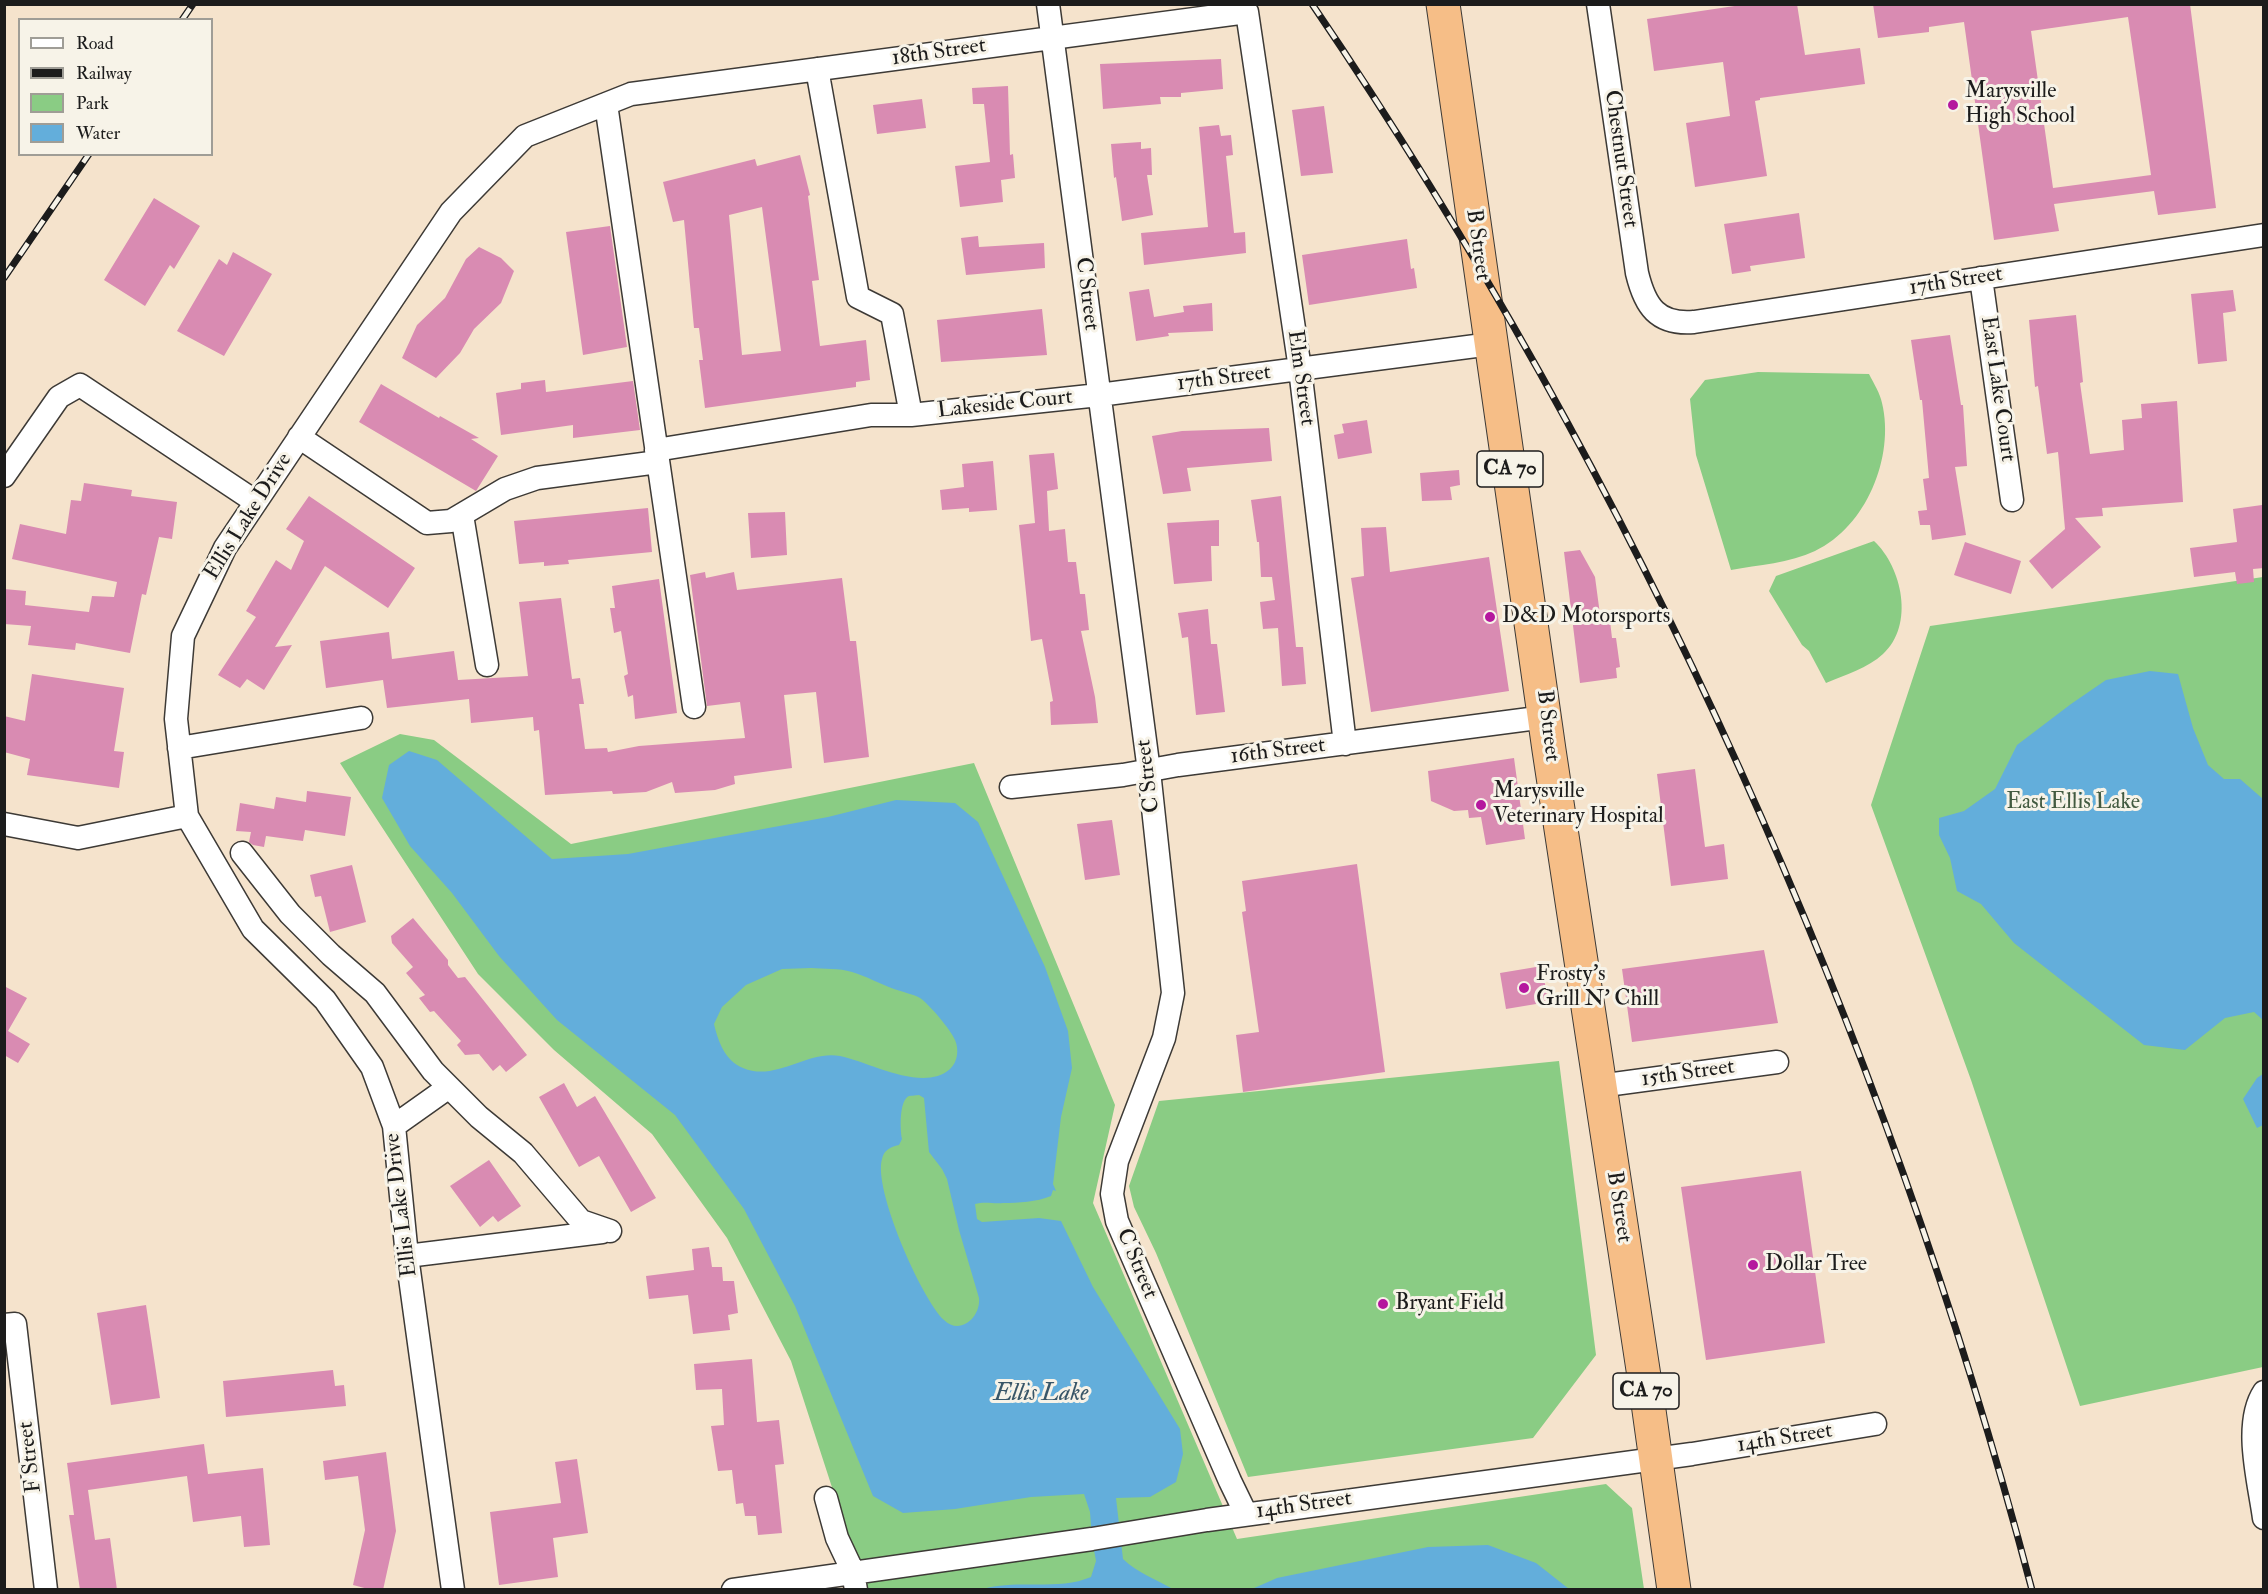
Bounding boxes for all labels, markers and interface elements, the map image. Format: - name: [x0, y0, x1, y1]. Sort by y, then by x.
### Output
- legend: [18, 18, 213, 156]
- text: Road: [76, 32, 114, 55]
- street label: 18th Street: [890, 33, 988, 73]
- text: Railway: [76, 62, 132, 85]
- place label: Marysville High School: [1965, 79, 2075, 130]
- street label: Chestnut Street: [1597, 88, 1643, 230]
- text: Park: [76, 92, 109, 115]
- marker: Marysville High School: [1946, 98, 1960, 112]
- text: Water: [76, 122, 120, 145]
- street label: B Street: [1459, 207, 1495, 283]
- street label: C Street: [1068, 256, 1104, 332]
- street label: 17th Street: [1907, 262, 2005, 302]
- street label: East Lake Court: [1974, 315, 2020, 463]
- street label: Elm Street: [1280, 329, 1320, 427]
- street label: 17th Street: [1176, 360, 1272, 398]
- street label: Lakeside Court: [936, 385, 1074, 425]
- street label: Ellis Lake Drive: [200, 449, 298, 585]
- road number: CA 70: [1477, 451, 1543, 487]
- place label: D&D Motorsports: [1502, 604, 1670, 630]
- marker: D&D Motorsports: [1483, 610, 1497, 624]
- street label: B Street: [1530, 689, 1564, 763]
- street label: 16th Street: [1229, 733, 1327, 771]
- street label: C Street: [1131, 738, 1167, 814]
- place label: Marysville Veterinary Hospital: [1493, 779, 1664, 830]
- park label: East Ellis Lake: [2006, 790, 2140, 816]
- marker: Marysville Veterinary Hospital: [1474, 798, 1488, 812]
- place label: Frosty's Grill N' Chill: [1536, 962, 1659, 1014]
- marker: Frosty's Grill N' Chill: [1517, 981, 1531, 995]
- street label: 15th Street: [1640, 1054, 1736, 1094]
- street label: Ellis Lake Drive: [380, 1132, 424, 1278]
- street label: B Street: [1599, 1169, 1637, 1245]
- street label: C Street: [1109, 1225, 1163, 1303]
- place label: Dollar Tree: [1765, 1252, 1867, 1278]
- marker: Dollar Tree: [1746, 1258, 1760, 1272]
- place label: Bryant Field: [1395, 1291, 1504, 1317]
- marker: Bryant Field: [1376, 1297, 1390, 1311]
- road number: CA 70: [1613, 1373, 1679, 1409]
- water label: Ellis Lake: [994, 1381, 1088, 1409]
- street label: 14th Street: [1736, 1418, 1834, 1460]
- street label: F Street: [14, 1420, 48, 1494]
- street label: 14th Street: [1255, 1486, 1353, 1526]

